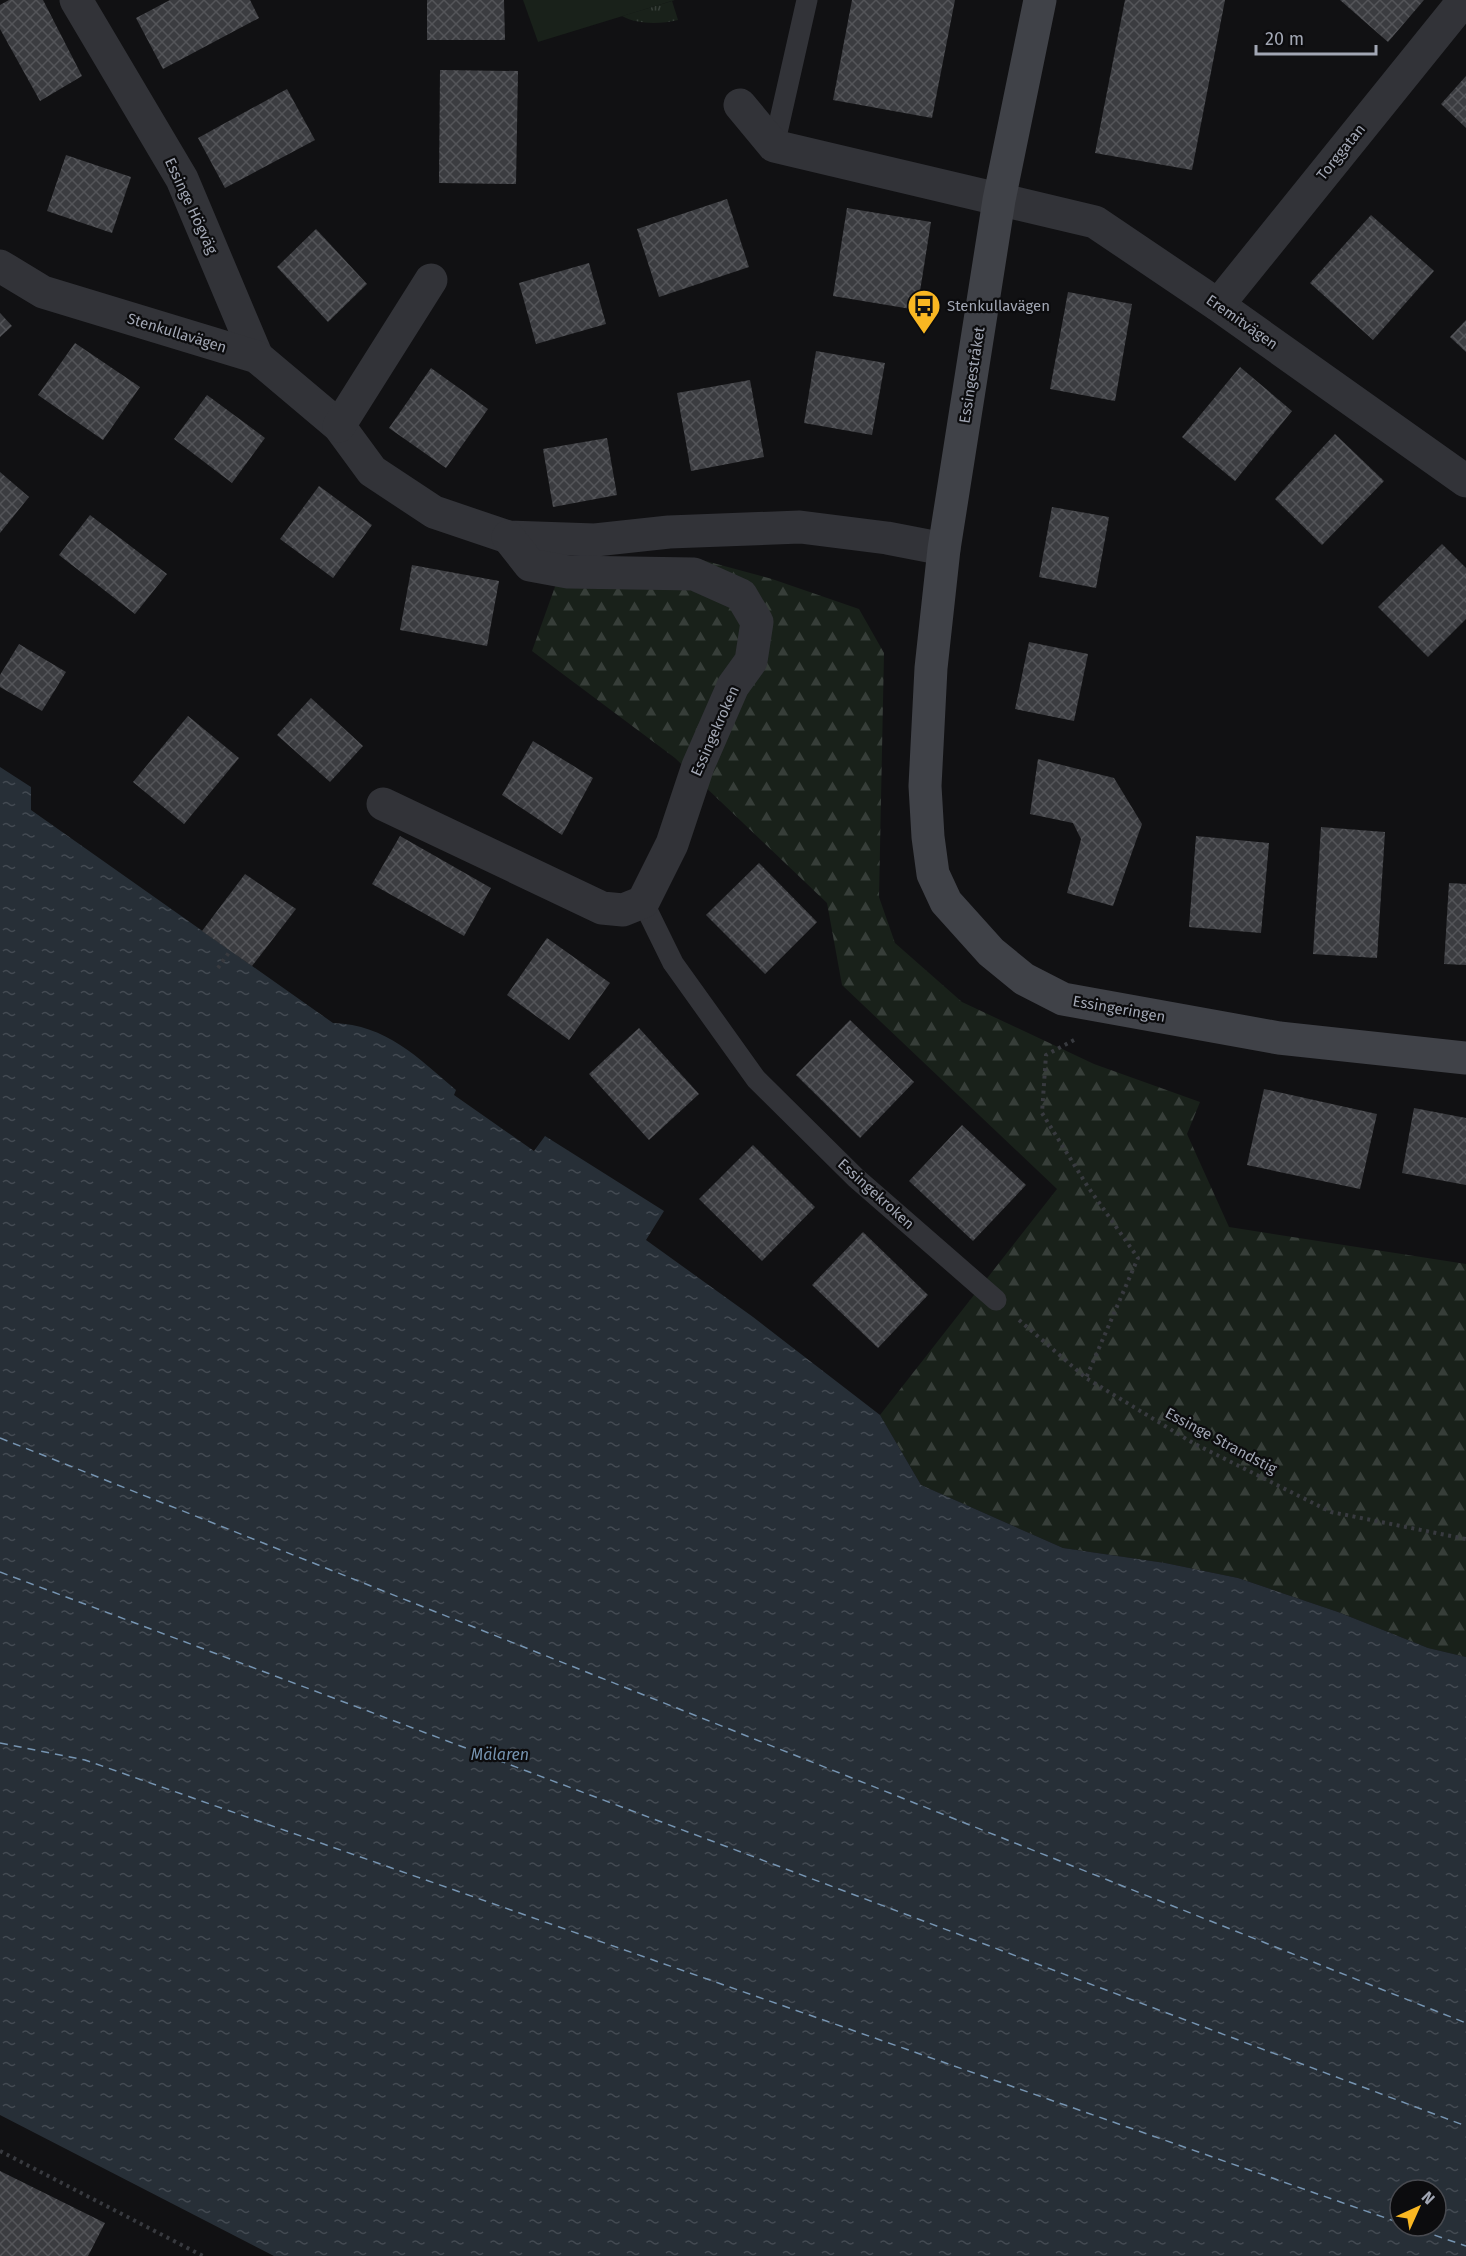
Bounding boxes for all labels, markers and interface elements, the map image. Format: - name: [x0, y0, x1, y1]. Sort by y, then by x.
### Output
- scale bar: [1256, 18, 1376, 56]
- text: 20 m: [1265, 28, 1304, 50]
- street label: Torggatan: [1313, 120, 1369, 184]
- street label: Essinge Högväg: [161, 155, 221, 257]
- bus stop icon: Stenkullavägen: [906, 288, 942, 335]
- street label: Eremitvägen: [1203, 291, 1281, 353]
- place label: Stenkullavägen: [947, 297, 1050, 315]
- street label: Stenkullavägen: [125, 309, 229, 357]
- street label: Essingestråket: [955, 325, 989, 425]
- street label: Essingekroken: [687, 683, 743, 779]
- street label: Essingeringen: [1071, 992, 1167, 1026]
- street label: Essingekroken: [834, 1155, 918, 1233]
- street label: Essinge Strandstig: [1162, 1404, 1280, 1478]
- water label: Mälaren: [471, 1745, 529, 1764]
- north arrow: [1388, 2178, 1448, 2238]
- text: N: [1418, 2187, 1439, 2208]

